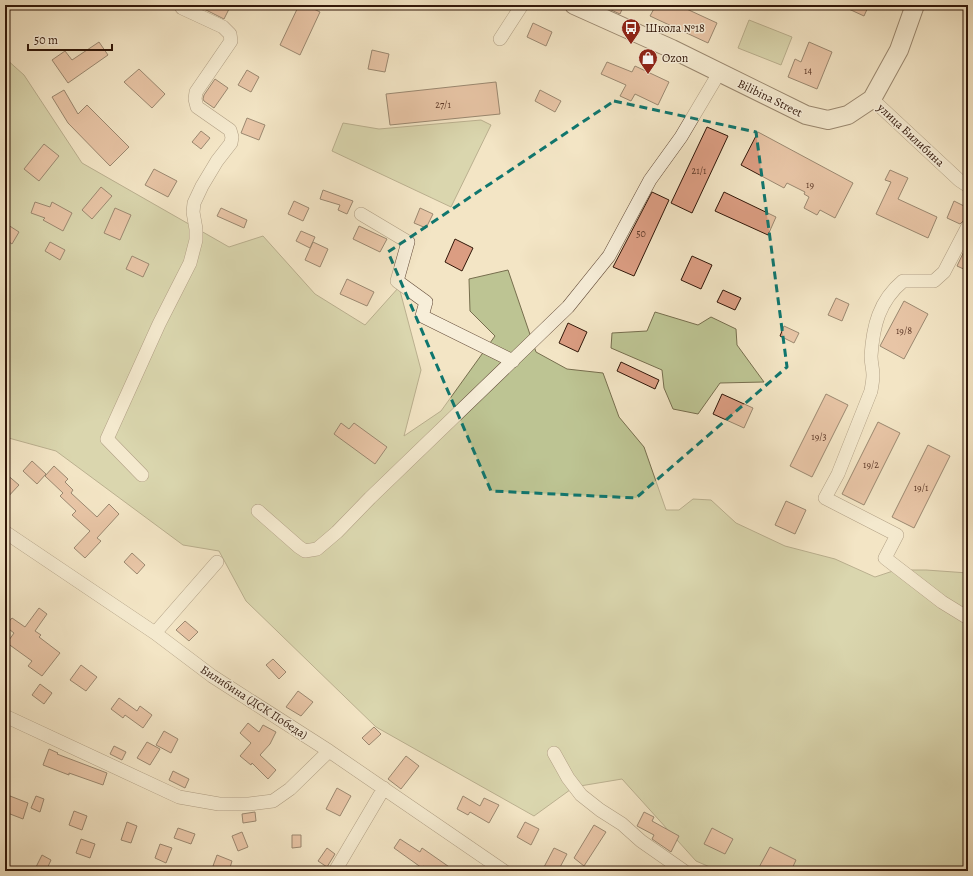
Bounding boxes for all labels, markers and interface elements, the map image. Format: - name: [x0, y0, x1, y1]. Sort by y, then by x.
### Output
- bus stop icon: Школа №18: [620, 17, 642, 45]
- place label: Школа №18: [645, 20, 705, 36]
- scale bar: [28, 26, 112, 52]
- text: 50 m: [34, 32, 58, 48]
- shop icon: Ozon: [637, 47, 659, 75]
- place label: Ozon: [662, 50, 689, 66]
- house number: 14: [804, 64, 812, 77]
- street label: Bilibina Street: [735, 75, 805, 121]
- house number: 27/1: [435, 98, 451, 111]
- street label: улица Билибина: [873, 99, 948, 171]
- house number: 21/1: [692, 164, 707, 177]
- house number: 19: [806, 178, 814, 191]
- house number: 50: [636, 227, 646, 240]
- house number: 19/8: [896, 324, 912, 337]
- house number: 19/3: [811, 430, 827, 443]
- house number: 19/2: [863, 458, 879, 471]
- house number: 19/1: [914, 481, 929, 494]
- street label: Билибина (ДСК Победа): [197, 661, 311, 743]

